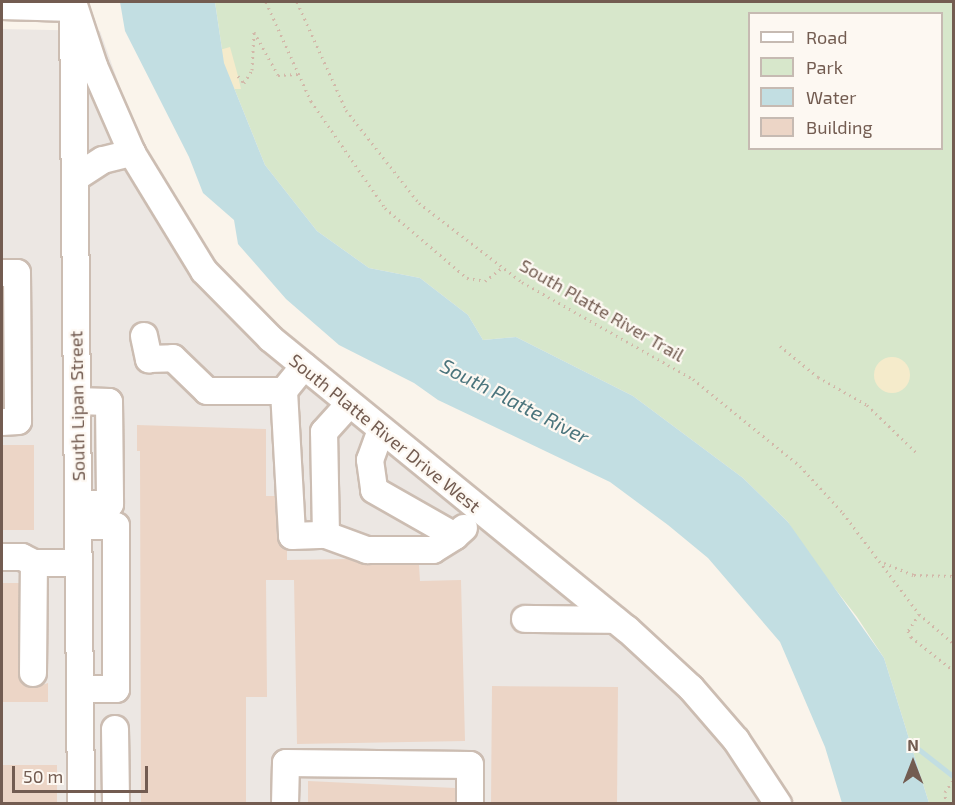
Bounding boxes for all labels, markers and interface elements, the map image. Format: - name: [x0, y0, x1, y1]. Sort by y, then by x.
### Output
- legend: [748, 12, 943, 150]
- text: Road: [806, 26, 847, 48]
- text: Park: [806, 56, 843, 78]
- text: Water: [806, 86, 856, 108]
- text: Building: [806, 116, 873, 138]
- street label: South Platte River Trail: [516, 254, 688, 366]
- street label: South Lipan Street: [65, 331, 89, 481]
- street label: South Platte River Drive West: [285, 349, 485, 517]
- water label: South Platte River: [437, 353, 593, 449]
- north arrow: [883, 733, 943, 793]
- text: N: [907, 735, 919, 754]
- scale bar: [15, 754, 152, 792]
- text: 50 m: [23, 765, 63, 787]

